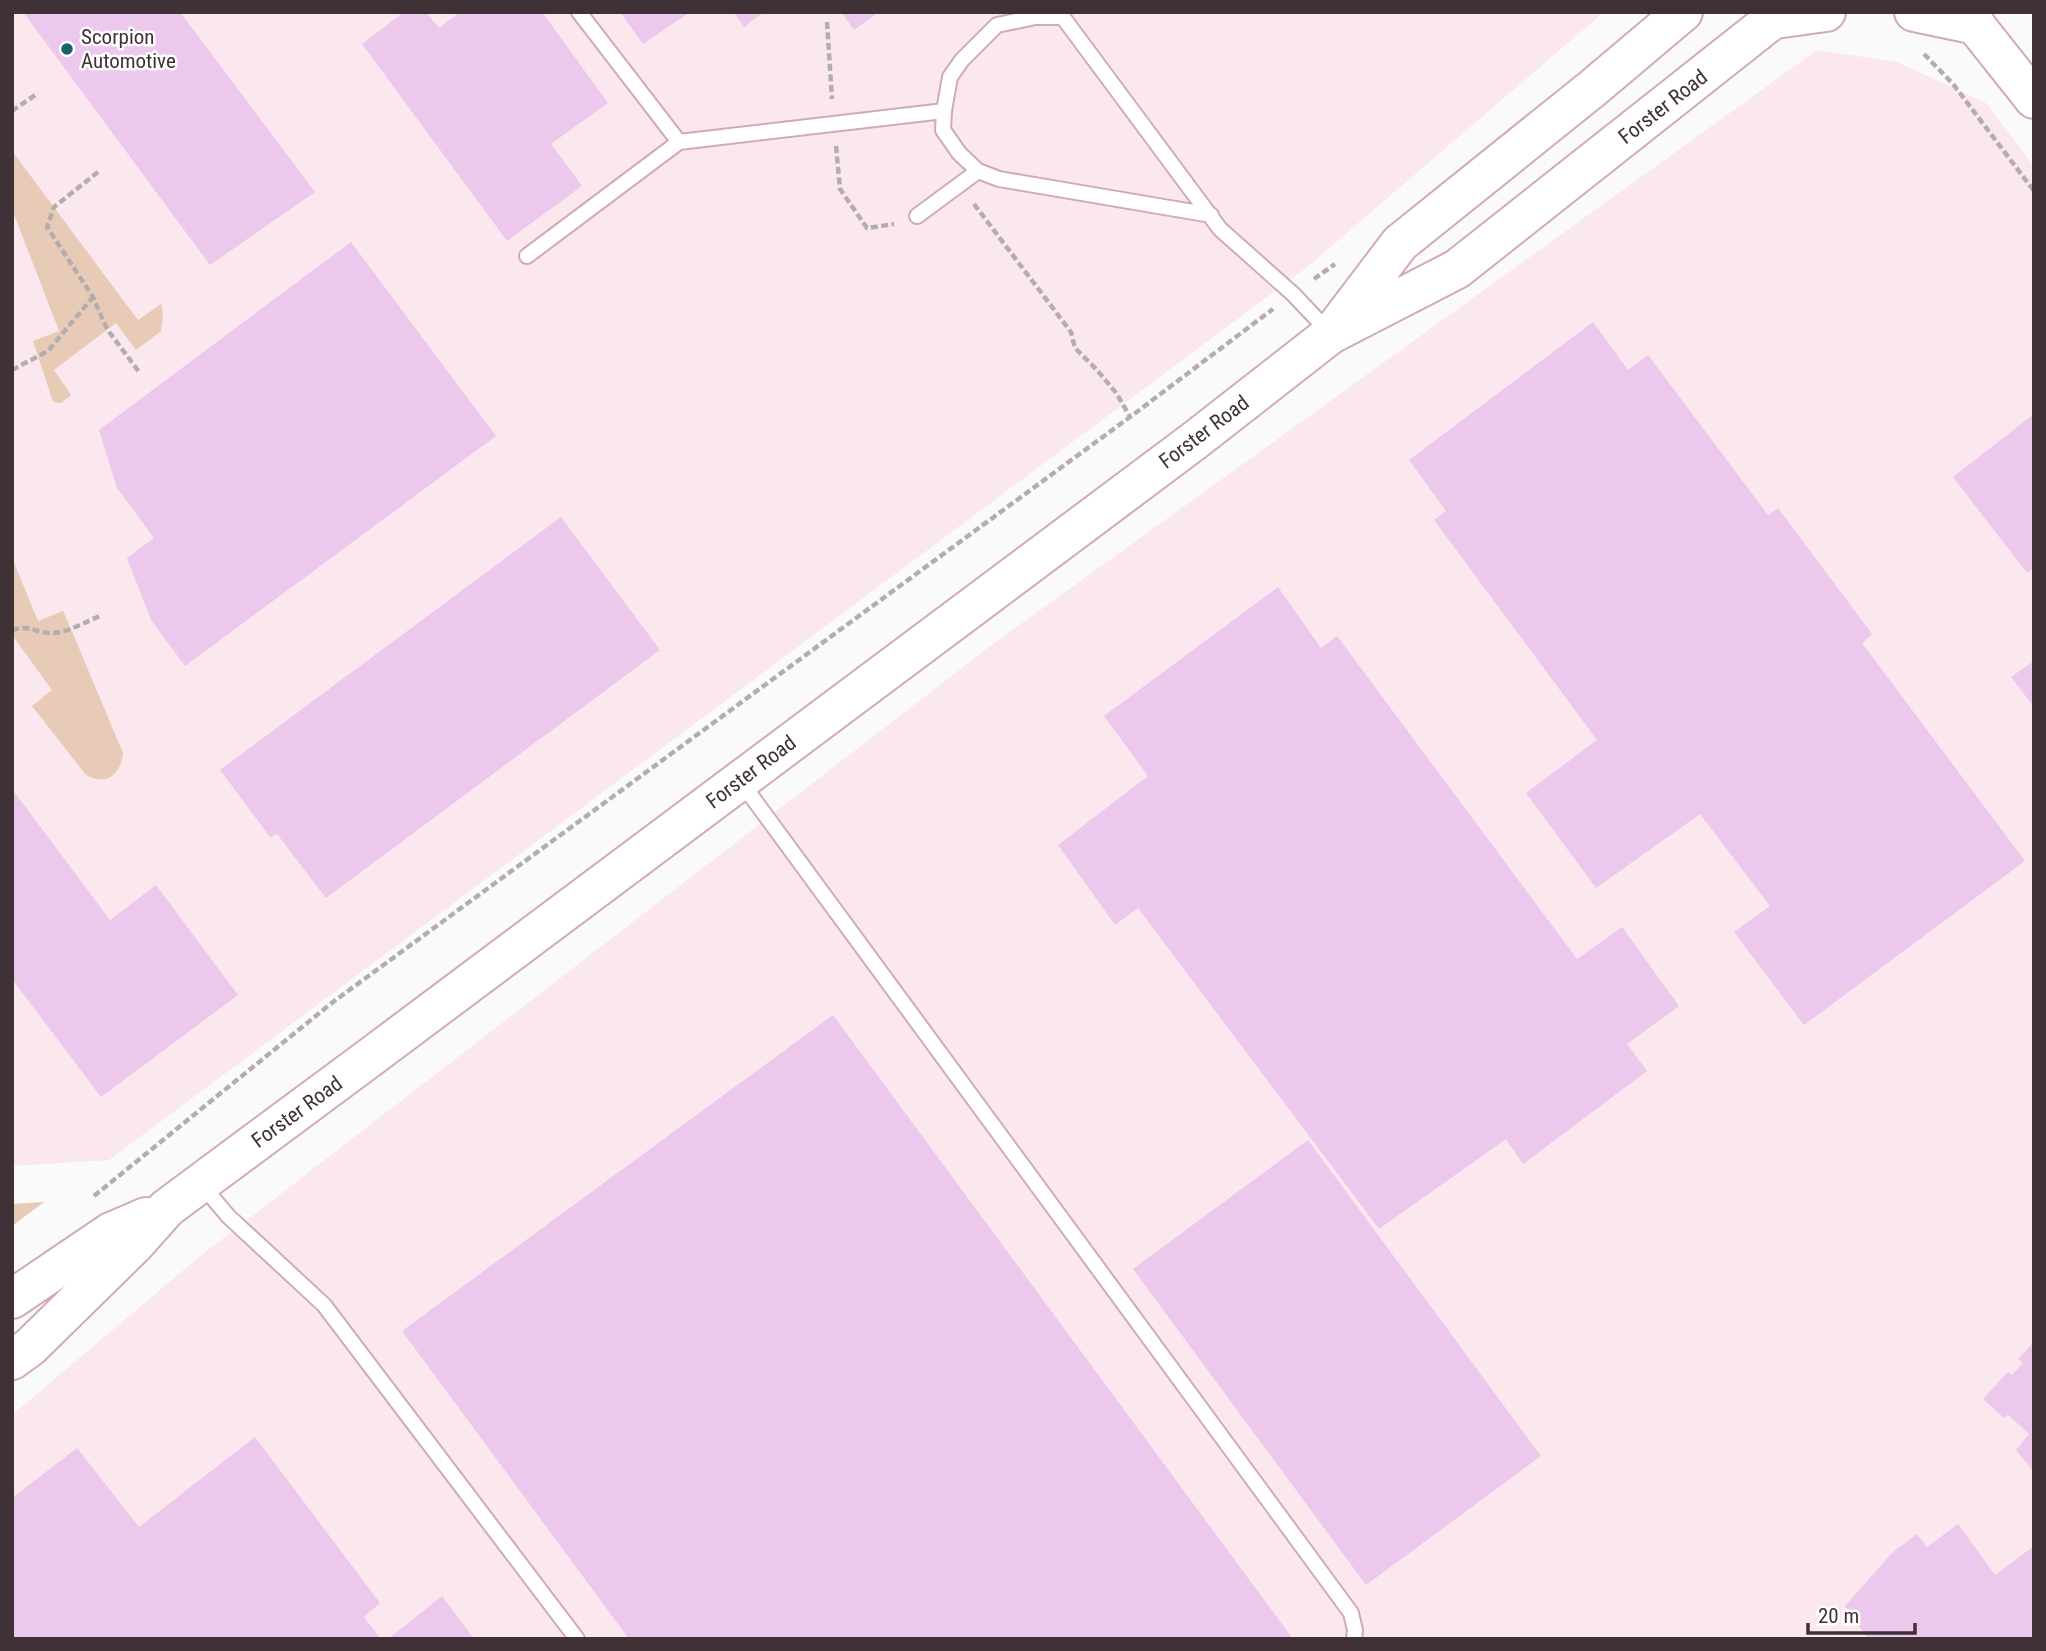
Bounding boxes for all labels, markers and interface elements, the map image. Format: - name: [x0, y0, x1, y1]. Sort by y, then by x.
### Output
- place label: Scorpion Automotive: [81, 25, 176, 73]
- marker: Scorpion Automotive: [59, 41, 75, 57]
- street label: Forster Road: [1614, 65, 1712, 149]
- street label: Forster Road: [1155, 391, 1253, 473]
- street label: Forster Road: [702, 731, 800, 813]
- street label: Forster Road: [247, 1071, 347, 1153]
- scale bar: [1808, 1592, 1915, 1636]
- text: 20 m: [1818, 1604, 1859, 1628]

